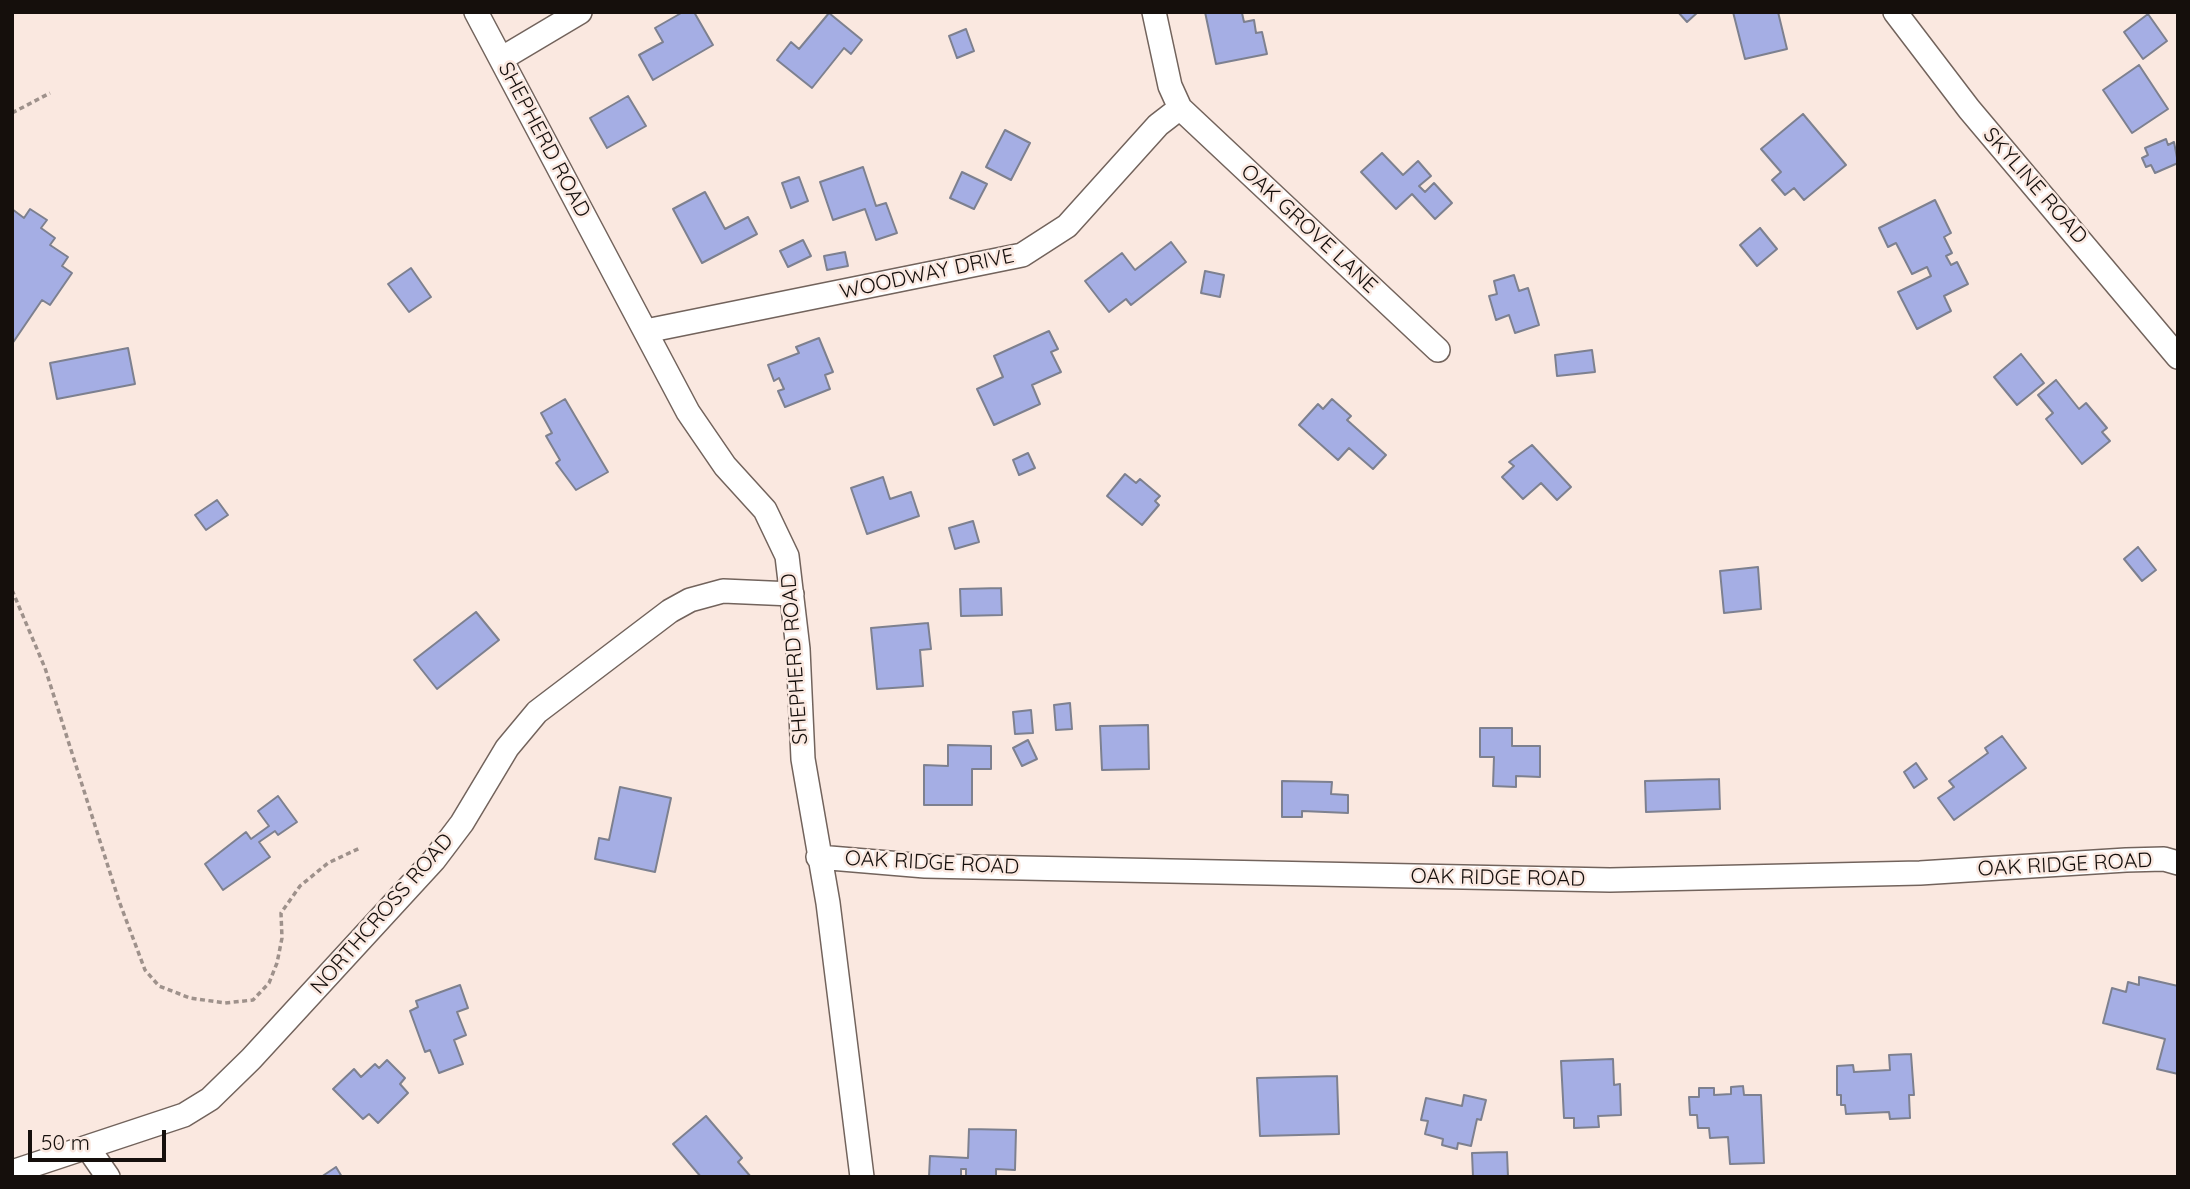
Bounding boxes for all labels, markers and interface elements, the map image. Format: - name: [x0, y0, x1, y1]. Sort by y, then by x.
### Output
- street label: SHEPHERD ROAD: [493, 58, 595, 222]
- street label: SKYLINE ROAD: [1978, 123, 2092, 249]
- street label: OAK GROVE LANE: [1236, 159, 1382, 299]
- street label: WOODWAY DRIVE: [838, 243, 1016, 305]
- street label: SHEPHERD ROAD: [776, 572, 814, 746]
- street label: NORTHCROSS ROAD: [305, 829, 459, 999]
- street label: OAK RIDGE ROAD: [844, 846, 1020, 880]
- street label: OAK RIDGE ROAD: [1977, 848, 2153, 882]
- street label: OAK RIDGE ROAD: [1410, 864, 1586, 892]
- scale bar: [32, 1116, 170, 1160]
- text: 50 m: [41, 1129, 90, 1155]

